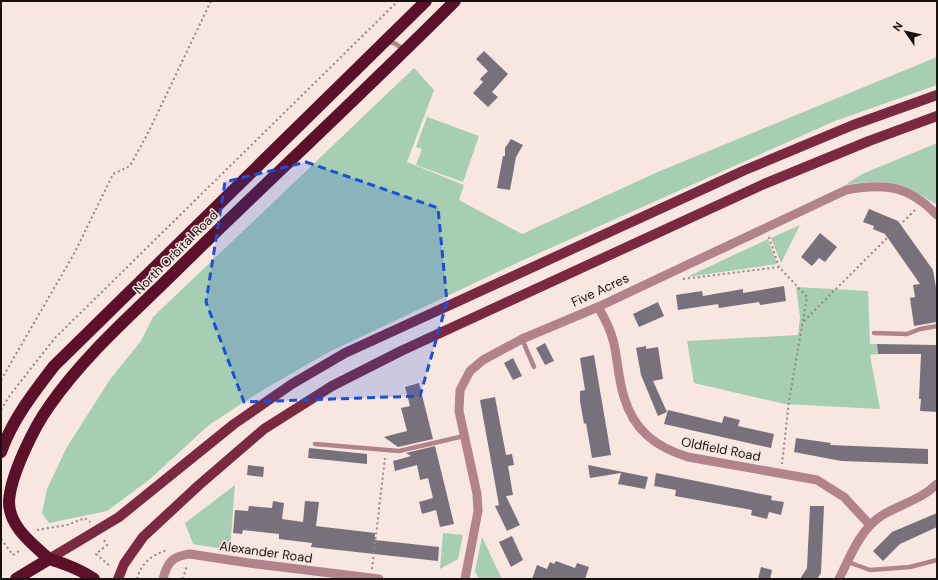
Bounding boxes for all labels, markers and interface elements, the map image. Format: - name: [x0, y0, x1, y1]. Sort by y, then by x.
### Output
- north arrow: [886, 12, 926, 52]
- text: N: [890, 19, 906, 34]
- street label: North Orbital Road: [130, 206, 222, 298]
- street label: Five Acres: [568, 269, 632, 311]
- street label: Oldfield Road: [680, 433, 762, 465]
- street label: Alexander Road: [218, 537, 314, 567]

